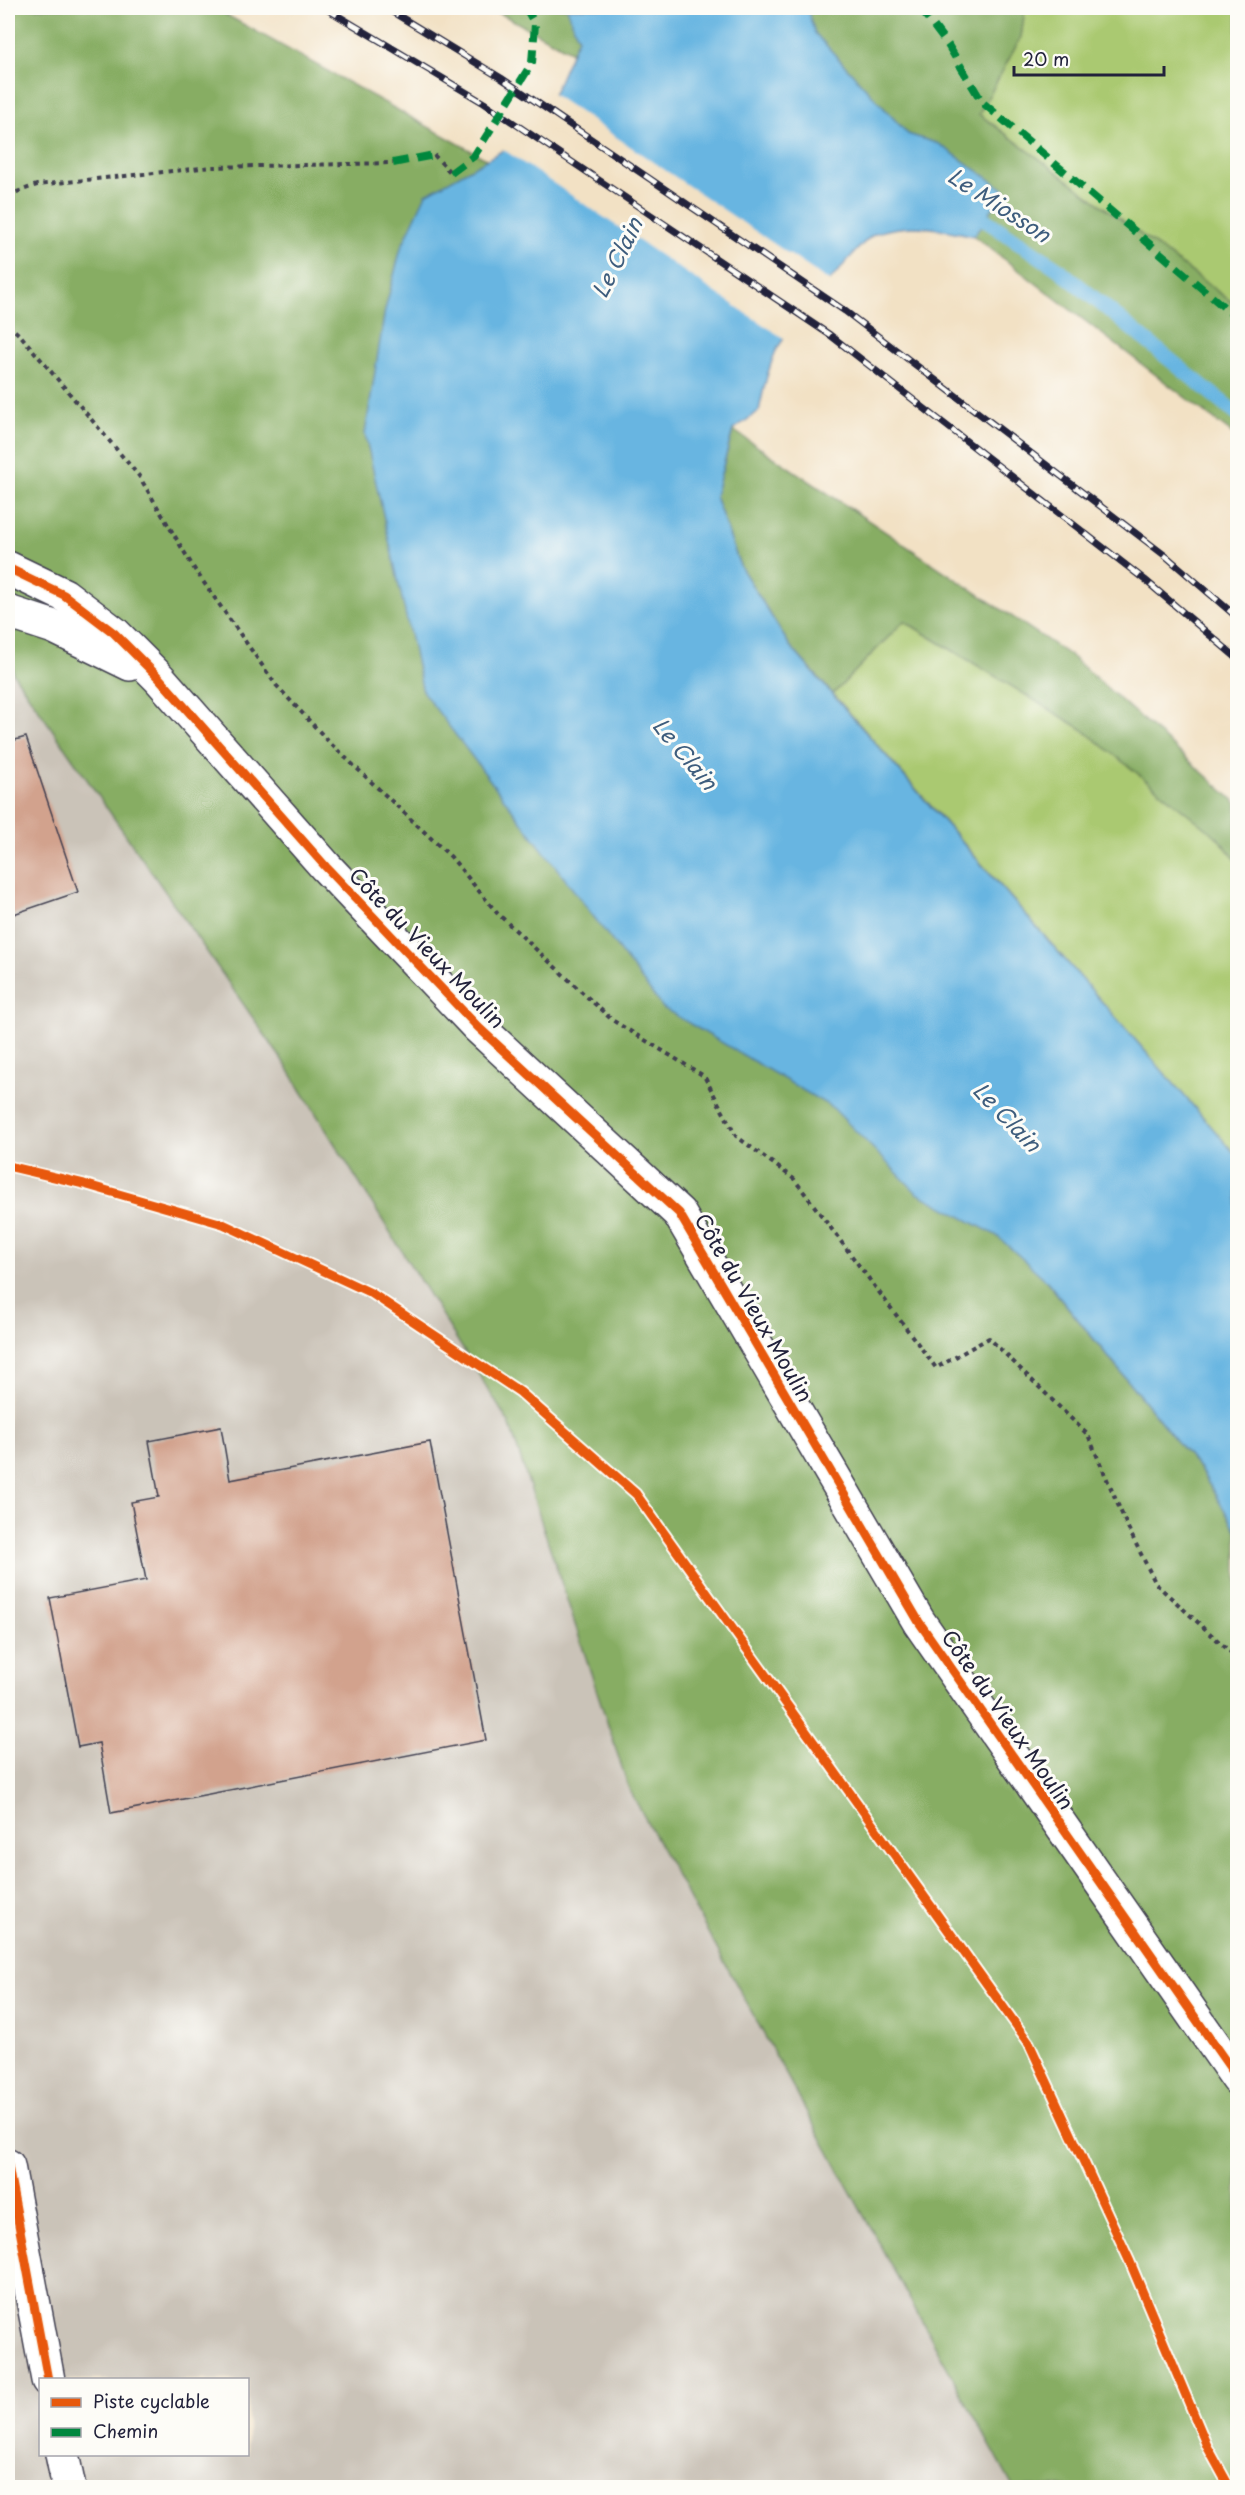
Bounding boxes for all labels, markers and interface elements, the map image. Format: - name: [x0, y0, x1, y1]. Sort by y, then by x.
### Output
- scale bar: [1014, 39, 1164, 77]
- text: 20 m: [1023, 45, 1069, 72]
- water label: Le Miosson: [942, 159, 1059, 250]
- water label: Le Clain: [582, 210, 650, 303]
- water label: Le Clain: [646, 710, 727, 798]
- street label: Côte du Vieux Moulin: [342, 859, 514, 1035]
- water label: Le Clain: [966, 1074, 1051, 1160]
- street label: Côte du Vieux Moulin: [688, 1207, 822, 1407]
- street label: Côte du Vieux Moulin: [935, 1622, 1083, 1816]
- legend: [39, 2378, 249, 2456]
- text: Piste cyclable: [93, 2387, 210, 2414]
- text: Chemin: [93, 2417, 158, 2444]

